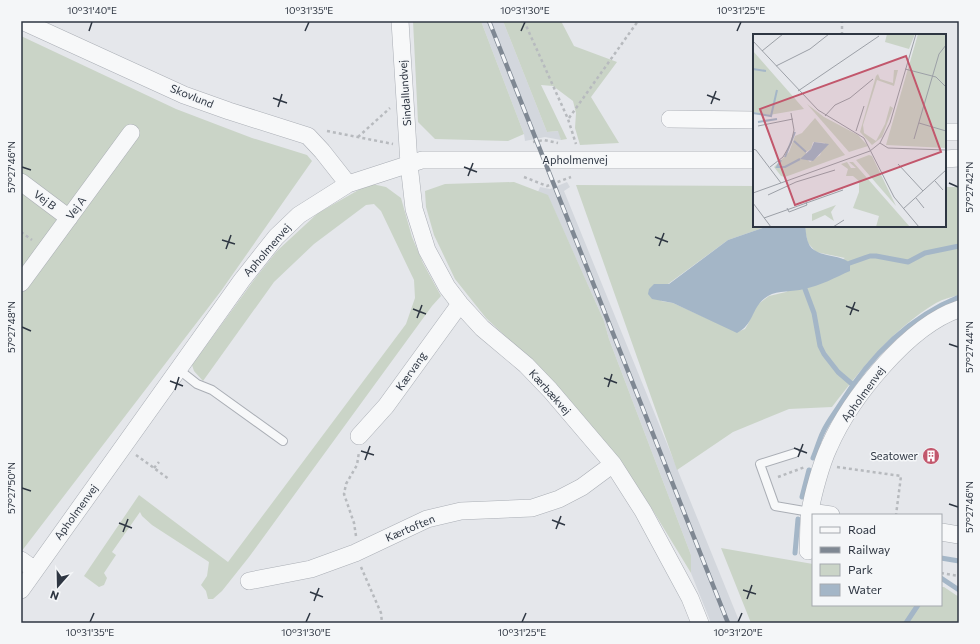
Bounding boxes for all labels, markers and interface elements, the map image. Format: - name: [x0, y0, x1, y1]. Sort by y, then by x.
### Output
- text: 10°31'40"E: [67, 4, 117, 16]
- text: 10°31'35"E: [285, 4, 333, 16]
- text: 10°31'30"E: [500, 4, 550, 16]
- text: 10°31'25"E: [717, 4, 765, 16]
- inset map: [753, 34, 946, 227]
- street label: Sindallundvej: [396, 59, 413, 126]
- street label: Skovlund: [169, 81, 216, 110]
- text: 57°27'46"N: [5, 141, 17, 193]
- street label: Apholmenvej: [542, 153, 608, 166]
- text: 57°27'42"N: [963, 161, 975, 213]
- street label: Vej B: [32, 187, 59, 212]
- street label: Vej A: [63, 193, 88, 222]
- street label: Apholmenvej: [240, 221, 293, 279]
- text: 57°27'48"N: [5, 301, 17, 353]
- text: 57°27'44"N: [963, 321, 975, 373]
- street label: Kærvang: [393, 349, 429, 393]
- street label: Apholmenvej: [838, 363, 887, 424]
- street label: Kærbækvej: [527, 366, 574, 417]
- building icon: Seatower: [921, 446, 941, 466]
- place label: Seatower: [870, 449, 919, 462]
- text: 57°27'50"N: [5, 462, 17, 514]
- street label: Apholmenvej: [51, 481, 100, 542]
- text: 57°27'46"N: [963, 481, 975, 533]
- street label: Kærtoften: [383, 511, 437, 544]
- legend: [812, 514, 942, 606]
- text: Road: [848, 522, 876, 536]
- text: Railway: [848, 542, 890, 556]
- text: Park: [848, 562, 874, 576]
- north arrow: [38, 566, 78, 606]
- text: Water: [848, 582, 882, 596]
- text: N: [48, 588, 61, 603]
- text: 10°31'35"E: [66, 626, 114, 638]
- text: 10°31'30"E: [281, 626, 331, 638]
- text: 10°31'25"E: [498, 626, 546, 638]
- text: 10°31'20"E: [713, 626, 763, 638]

